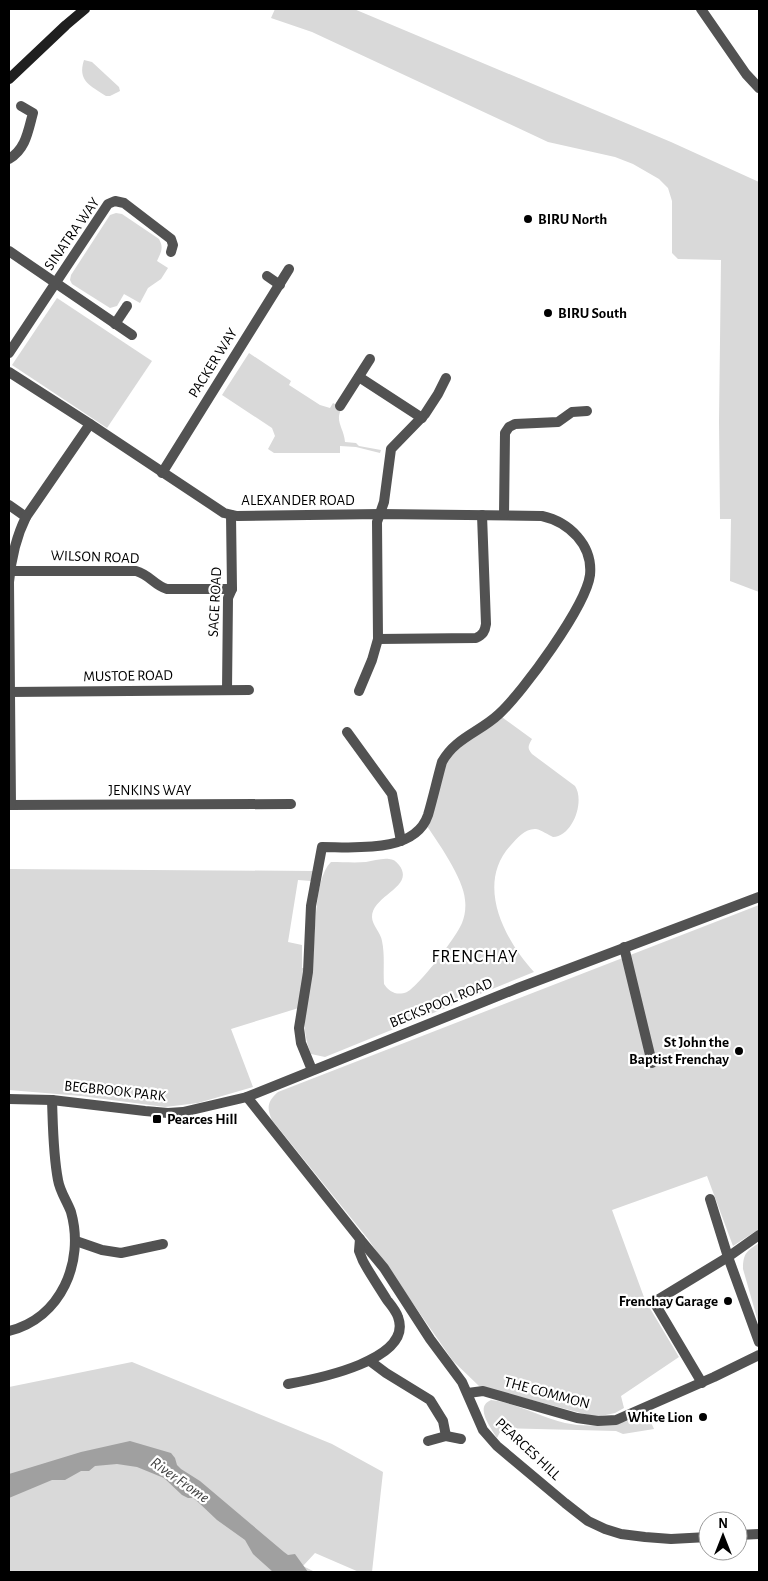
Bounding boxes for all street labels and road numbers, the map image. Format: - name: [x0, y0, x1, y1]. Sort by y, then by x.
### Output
- street label: SINATRA WAY: [41, 195, 103, 273]
- street label: PACKER WAY: [186, 326, 240, 400]
- street label: ALEXANDER ROAD: [241, 493, 355, 508]
- street label: WILSON ROAD: [50, 548, 140, 566]
- street label: SAGE ROAD: [206, 566, 224, 637]
- street label: MUSTOE ROAD: [83, 668, 173, 684]
- street label: JENKINS WAY: [108, 783, 192, 798]
- street label: BECKSPOOL ROAD: [387, 975, 495, 1030]
- street label: BEGBROOK PARK: [63, 1078, 167, 1104]
- street label: THE COMMON: [503, 1374, 591, 1412]
- street label: PEARCES HILL: [492, 1415, 564, 1483]

